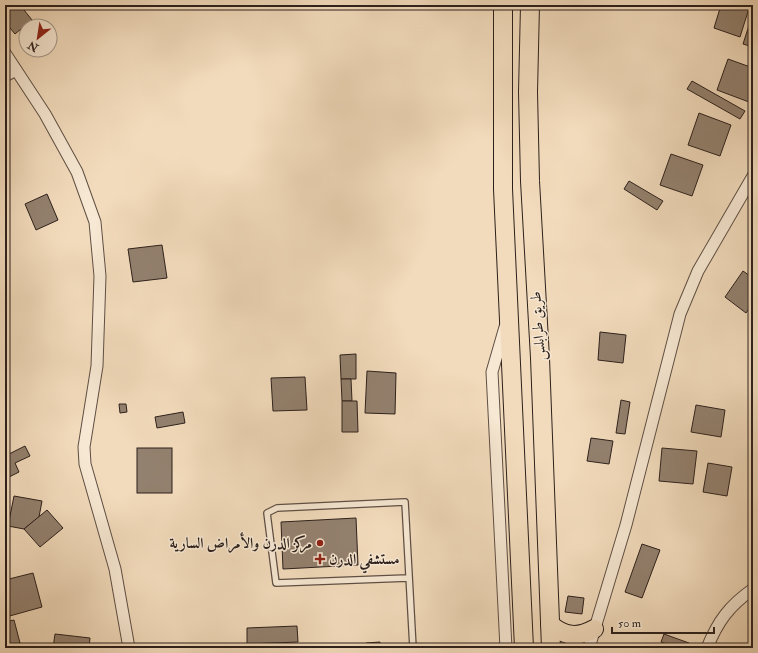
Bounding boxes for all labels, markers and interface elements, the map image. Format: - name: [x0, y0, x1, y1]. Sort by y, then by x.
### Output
- north arrow: [18, 18, 58, 58]
- text: N: [25, 38, 42, 55]
- street label: طريق طرابلس: [526, 291, 550, 361]
- place label: مركز الدرن والأمراض السارية: [169, 532, 312, 553]
- marker: مركز الدرن والأمراض السارية: [315, 538, 325, 548]
- place label: مستشفي الدرن: [329, 550, 400, 574]
- marker: مستشفي الدرن: [314, 553, 326, 565]
- scale bar: [612, 609, 714, 635]
- text: 50 m: [618, 616, 642, 631]

